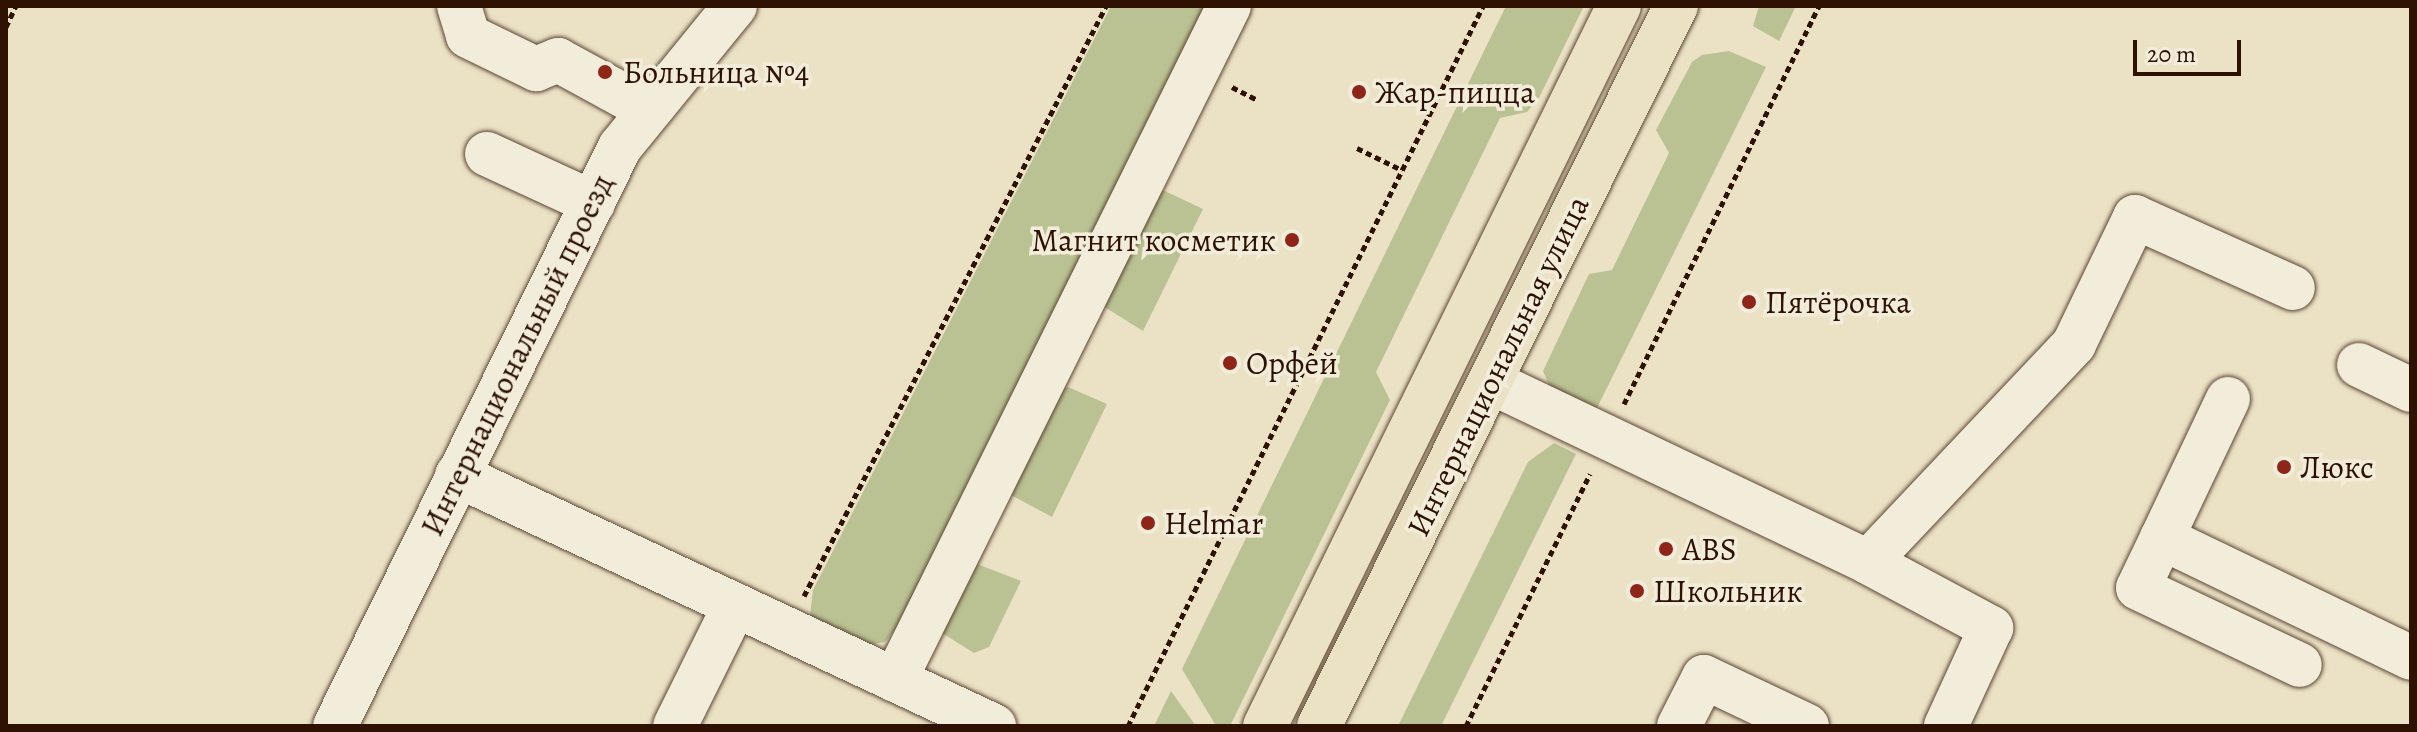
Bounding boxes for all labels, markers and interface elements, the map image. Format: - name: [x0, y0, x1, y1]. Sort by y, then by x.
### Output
- scale bar: [2137, 24, 2245, 74]
- text: 20 m: [2147, 38, 2196, 70]
- place label: Больница №4: [623, 53, 809, 91]
- marker: Больница №4: [594, 61, 616, 83]
- place label: Жар-пицца: [1375, 73, 1535, 111]
- marker: Жар-пицца: [1350, 83, 1368, 101]
- street label: Интернациональный проезд: [413, 168, 621, 542]
- street label: Интернациональная улица: [1399, 189, 1597, 543]
- place label: Магнит косметик: [1032, 221, 1276, 259]
- marker: Магнит косметик: [1283, 231, 1301, 249]
- place label: Пятёрочка: [1765, 283, 1911, 321]
- marker: Пятёрочка: [1740, 293, 1758, 311]
- place label: Орфей: [1246, 344, 1338, 382]
- marker: Орфей: [1221, 354, 1239, 372]
- place label: Люкс: [2300, 448, 2374, 486]
- marker: Люкс: [2275, 458, 2293, 476]
- place label: Helmar: [1164, 504, 1263, 542]
- marker: Helmar: [1139, 514, 1157, 532]
- place label: ABS: [1682, 530, 1737, 568]
- marker: ABS: [1657, 540, 1675, 558]
- place label: Школьник: [1653, 572, 1803, 610]
- marker: Школьник: [1628, 582, 1646, 600]

